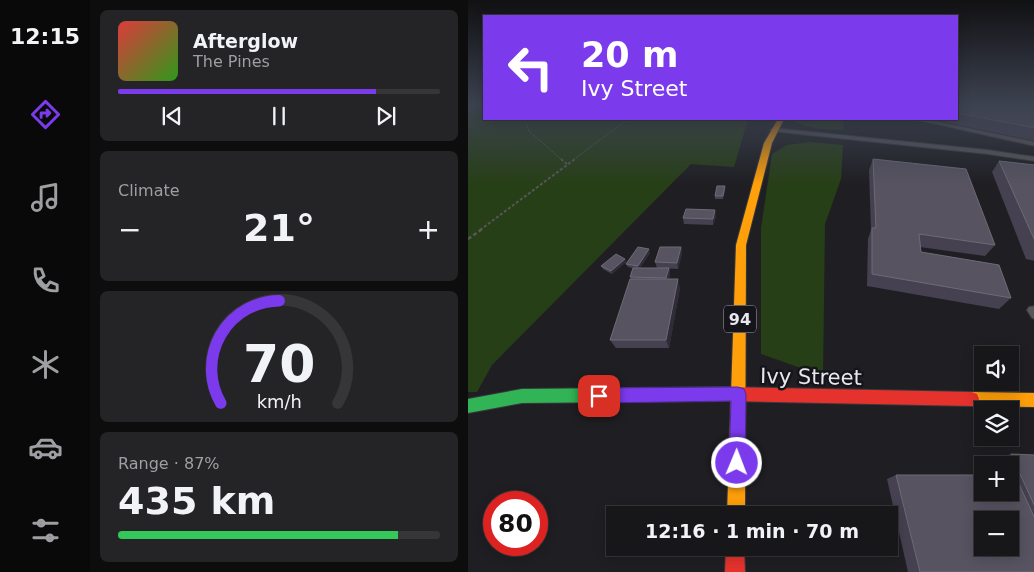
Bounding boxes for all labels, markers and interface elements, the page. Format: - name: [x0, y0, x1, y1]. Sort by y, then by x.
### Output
- text: 12:15: [10, 24, 80, 49]
- text: Afterglow: [193, 30, 298, 52]
- icon: left: [498, 35, 563, 100]
- text: 20 m: [581, 35, 678, 75]
- text: The Pines: [193, 52, 270, 71]
- text: Ivy Street: [581, 76, 687, 101]
- icon: directions: [28, 97, 63, 132]
- icon: previous: [158, 102, 186, 130]
- icon: pause: [265, 102, 293, 130]
- icon: next: [372, 102, 400, 130]
- icon: music: [28, 180, 63, 215]
- text: Climate: [118, 181, 180, 200]
- text: 21°: [243, 206, 315, 250]
- text: −: [118, 213, 141, 246]
- text: +: [417, 213, 440, 246]
- icon: phone: [28, 263, 63, 298]
- road number: 94: [724, 306, 756, 332]
- text: 70: [243, 334, 315, 394]
- map controls: [974, 346, 1019, 556]
- button: sound: [974, 346, 1019, 391]
- icon: climate: [28, 347, 63, 382]
- street label: Ivy Street: [760, 364, 862, 390]
- pin: [578, 375, 620, 417]
- icon: arrive: [585, 382, 613, 410]
- text: km/h: [256, 391, 302, 412]
- button: layers: [974, 401, 1019, 446]
- icon: car: [28, 430, 63, 465]
- position arrow: [710, 436, 762, 488]
- text: Range · 87%: [118, 454, 220, 473]
- button: +: [974, 456, 1019, 501]
- text: 435 km: [118, 479, 275, 523]
- speed limit sign: 80: [483, 491, 548, 556]
- button: −: [974, 511, 1019, 556]
- icon: filters: [28, 513, 63, 548]
- text: 12:16 · 1 min · 70 m: [645, 520, 859, 542]

